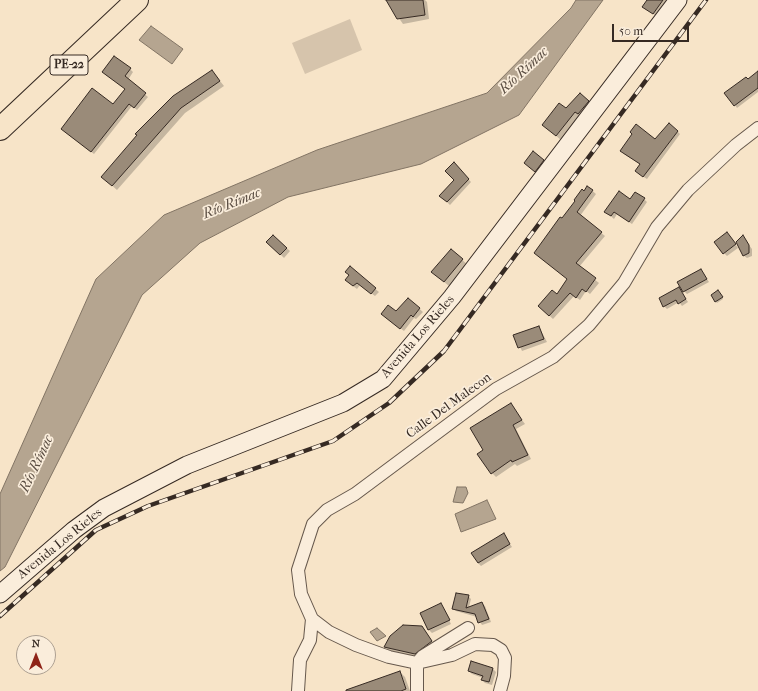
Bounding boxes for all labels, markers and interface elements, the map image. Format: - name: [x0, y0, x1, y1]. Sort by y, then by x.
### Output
- scale bar: [614, 16, 691, 42]
- text: 50 m: [619, 24, 643, 38]
- water label: Río Rímac: [496, 44, 552, 98]
- road number: PE-22: [50, 55, 88, 75]
- water label: Río Rímac: [201, 185, 263, 223]
- street label: Avenida Los Rieles: [378, 293, 458, 381]
- street label: Calle Del Malecon: [403, 370, 495, 442]
- water label: Río Rímac: [17, 433, 57, 495]
- street label: Avenida Los Rieles: [15, 505, 105, 583]
- north arrow: [16, 635, 56, 675]
- text: N: [32, 637, 40, 650]

